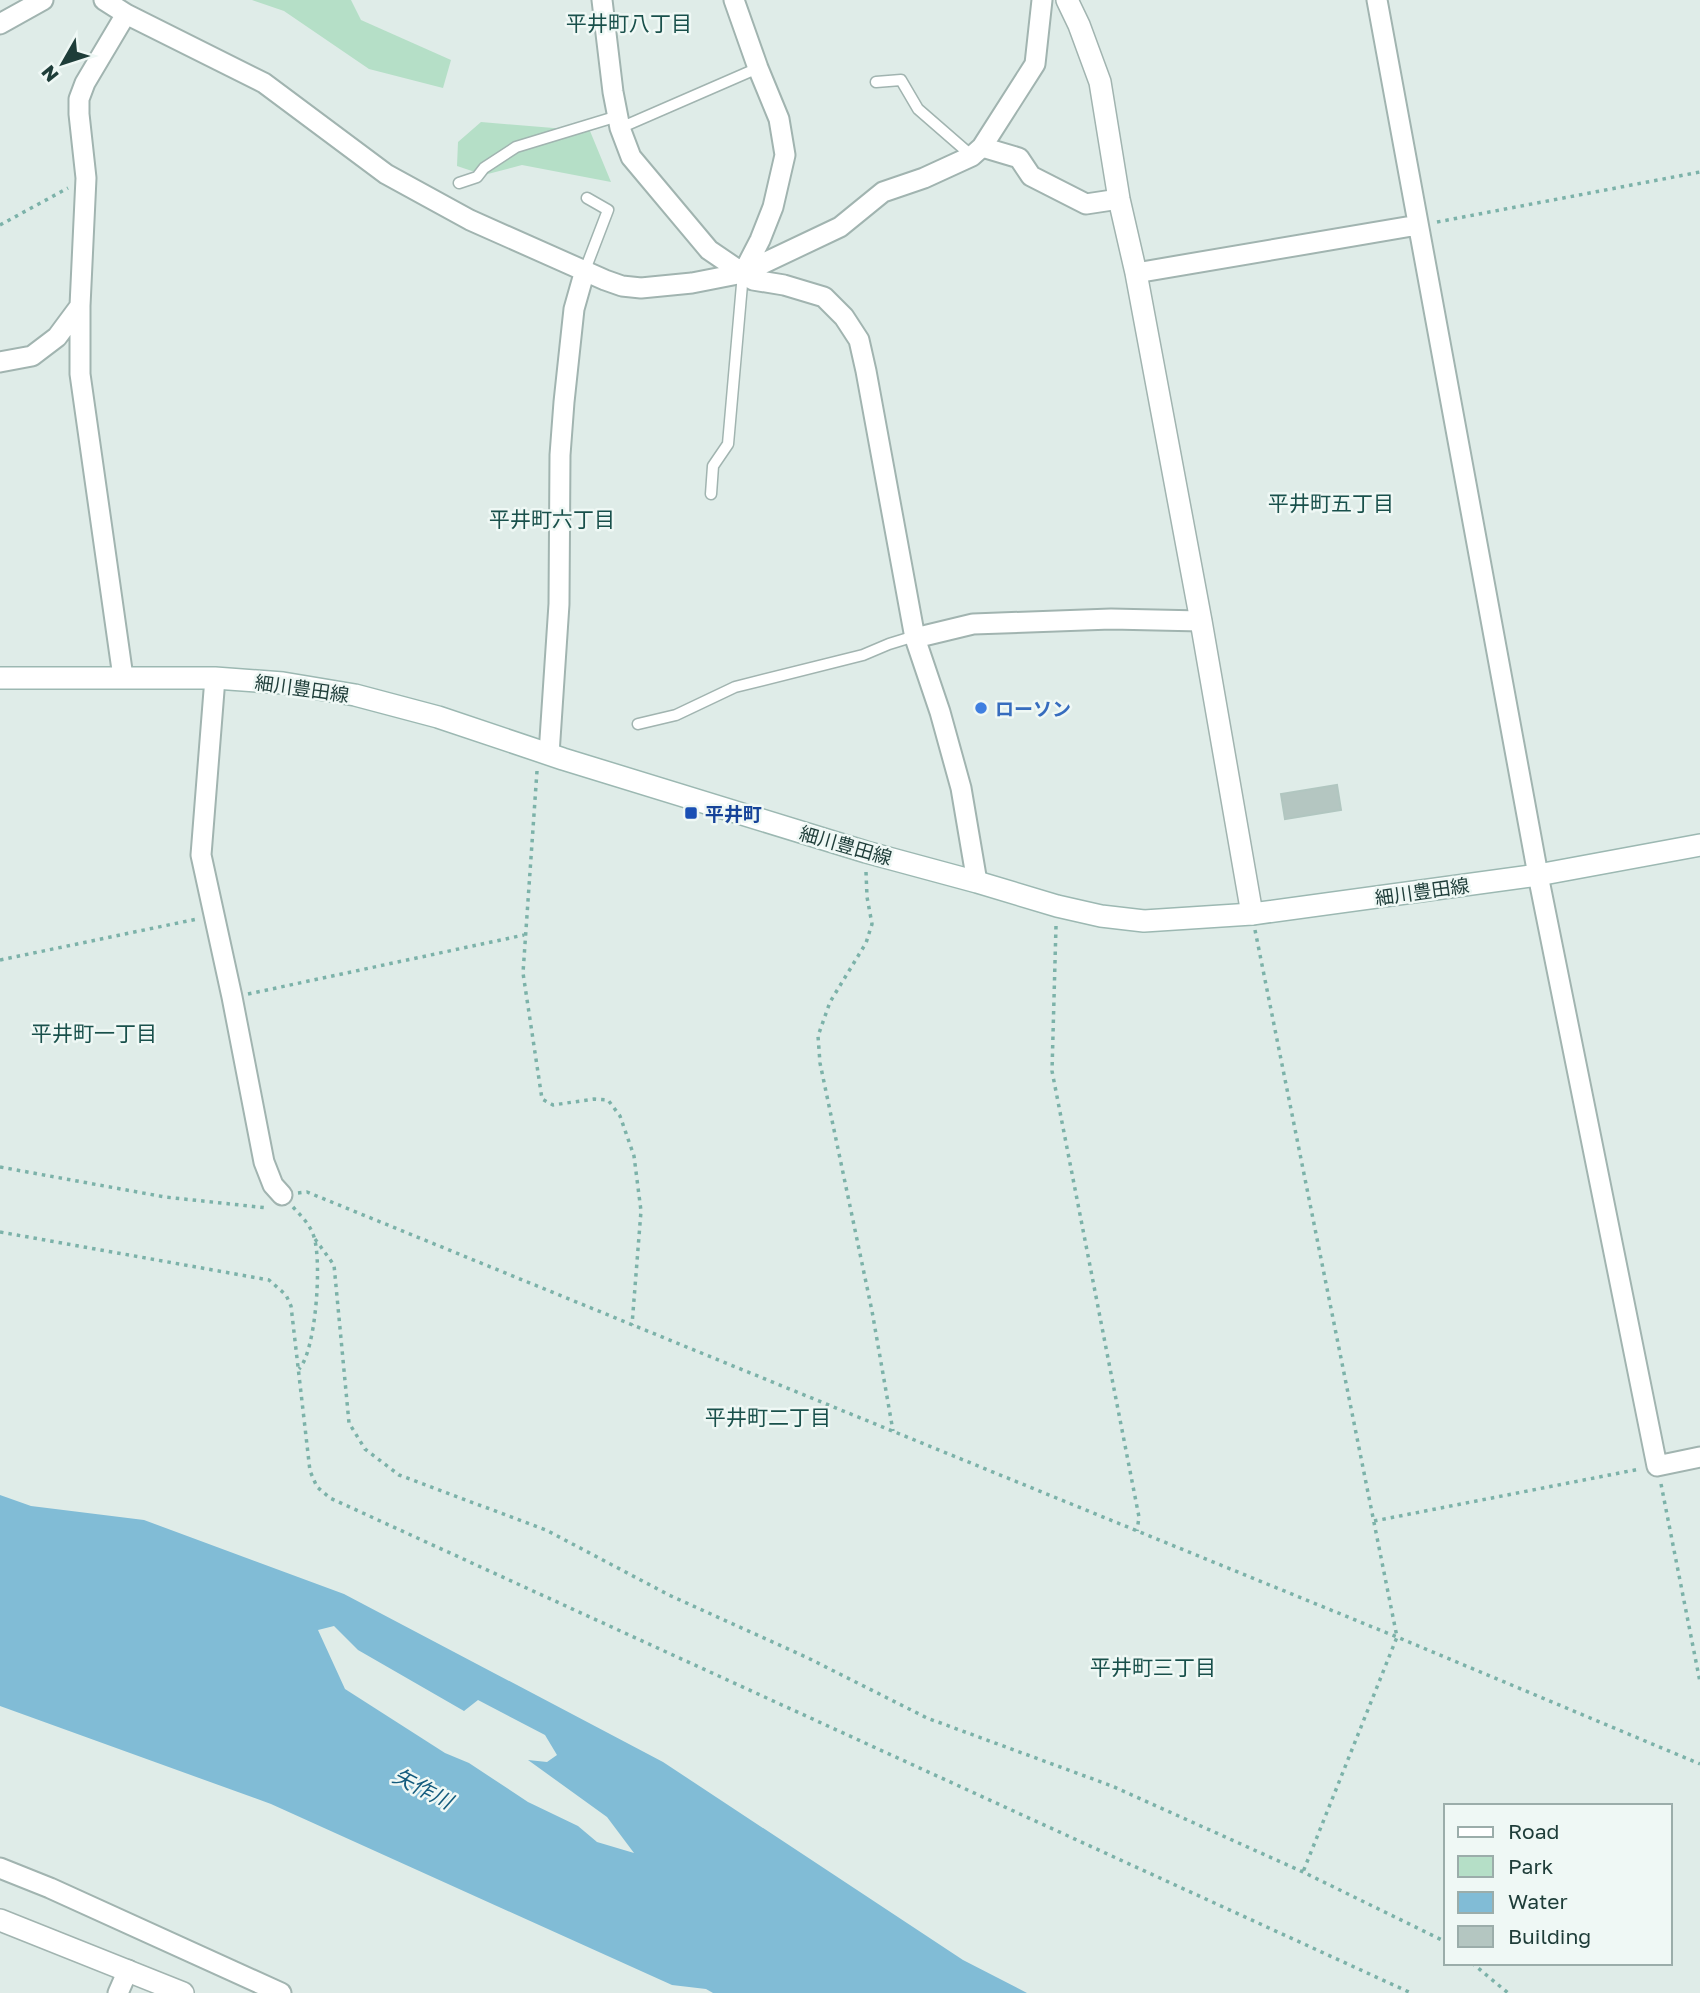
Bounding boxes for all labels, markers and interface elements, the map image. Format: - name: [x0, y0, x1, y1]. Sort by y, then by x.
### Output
- district label: 平井町八丁目: [566, 10, 692, 36]
- north arrow: [28, 28, 98, 98]
- text: N: [36, 61, 63, 87]
- district label: 平井町五丁目: [1268, 490, 1394, 516]
- district label: 平井町六丁目: [489, 506, 615, 532]
- street label: 細川豊田線: [253, 670, 351, 706]
- place label: ローソン: [995, 697, 1071, 720]
- marker: ローソン: [973, 700, 989, 716]
- place label: 平井町: [705, 802, 762, 825]
- marker: 平井町: [683, 805, 699, 821]
- street label: 細川豊田線: [797, 821, 895, 869]
- street label: 細川豊田線: [1373, 873, 1471, 909]
- district label: 平井町一丁目: [31, 1020, 157, 1046]
- district label: 平井町二丁目: [705, 1404, 831, 1430]
- district label: 平井町三丁目: [1090, 1654, 1216, 1680]
- water label: 矢作川: [389, 1762, 459, 1815]
- legend: [1444, 1804, 1672, 1965]
- text: Road: [1508, 1818, 1559, 1844]
- text: Park: [1508, 1853, 1554, 1879]
- text: Water: [1508, 1888, 1568, 1914]
- text: Building: [1508, 1923, 1591, 1949]

